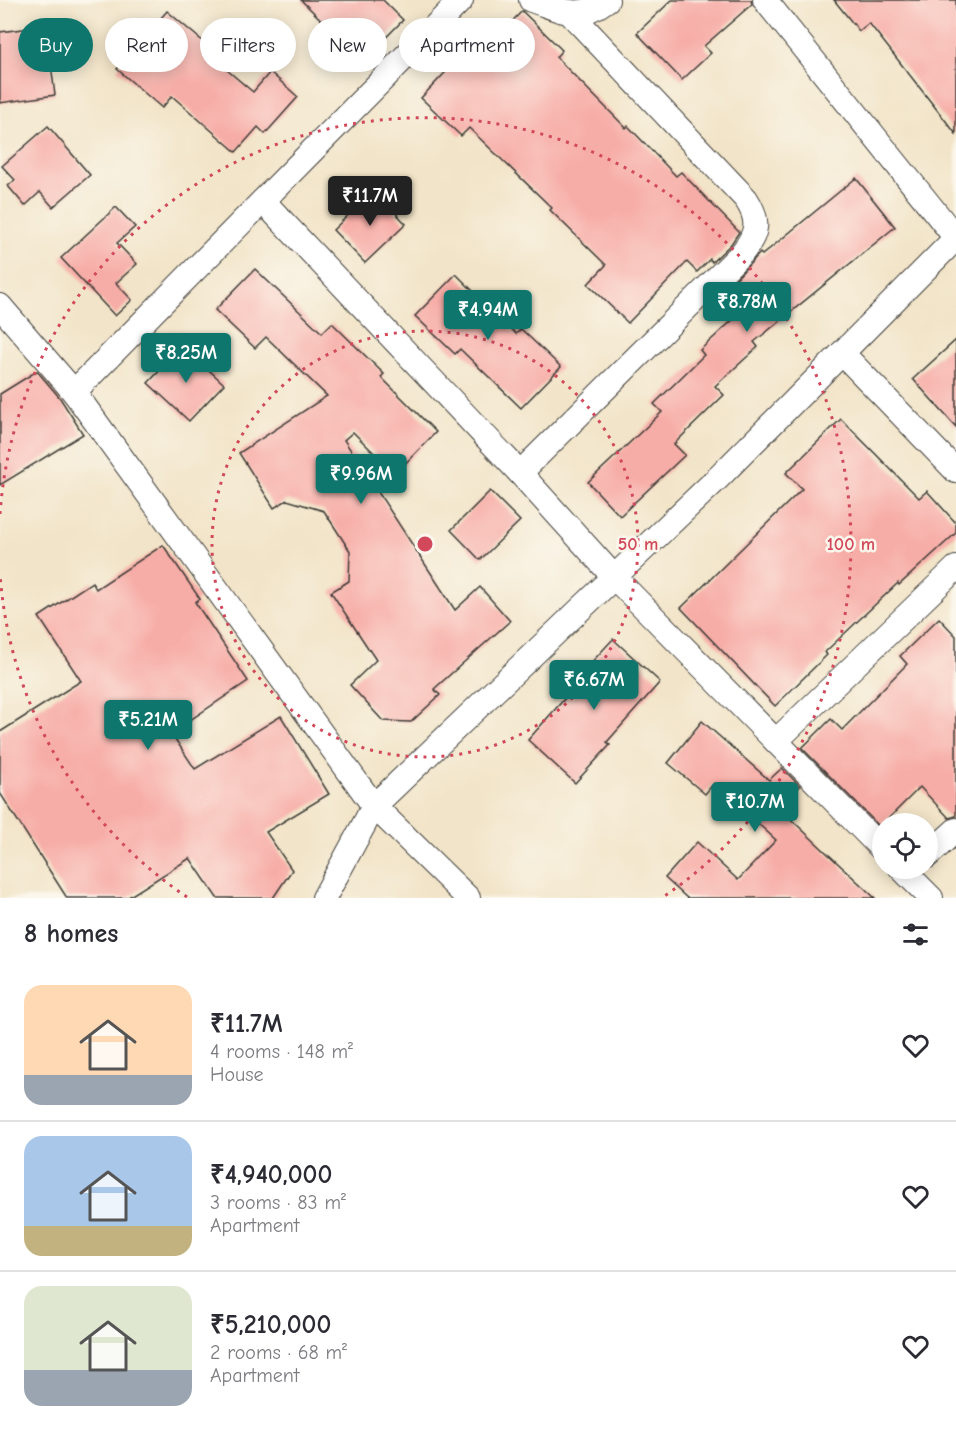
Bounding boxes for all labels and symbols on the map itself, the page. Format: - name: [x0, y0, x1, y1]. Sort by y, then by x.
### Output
- pin: ₹11.7M: [321, 176, 419, 227]
- pin: ₹8.78M: [698, 282, 796, 333]
- pin: ₹4.94M: [439, 290, 537, 341]
- pin: ₹8.25M: [137, 333, 235, 384]
- pin: ₹9.96M: [312, 454, 410, 505]
- centre of rings: [415, 534, 435, 554]
- text: 50 m: [618, 534, 658, 555]
- text: 100 m: [827, 534, 875, 555]
- pin: ₹6.67M: [545, 660, 643, 711]
- pin: ₹5.21M: [99, 700, 197, 751]
- pin: ₹10.7M: [706, 782, 804, 833]

